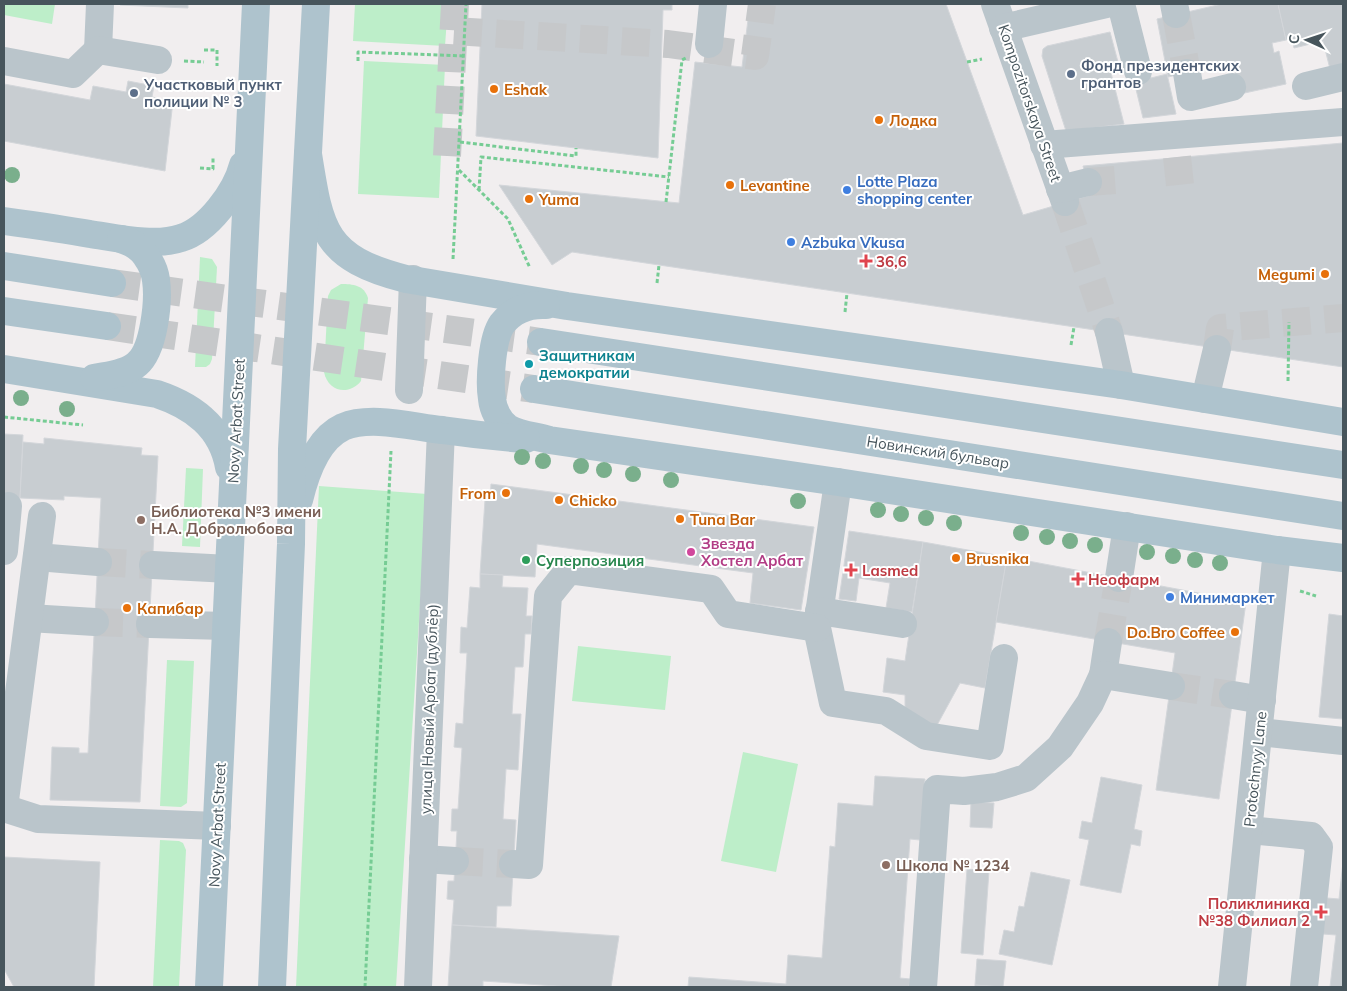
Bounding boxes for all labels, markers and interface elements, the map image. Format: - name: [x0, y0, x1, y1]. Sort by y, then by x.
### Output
- north arrow: [1282, 15, 1332, 65]
- street label: Kompozitorskaya Street: [994, 22, 1066, 184]
- text: С: [1285, 34, 1303, 45]
- place label: Фонд президентских грантов: [1081, 56, 1240, 92]
- marker: Фонд президентских грантов: [1065, 68, 1077, 80]
- place label: Участковый пункт полиции № 3: [143, 75, 282, 111]
- place label: Eshak: [504, 80, 548, 99]
- marker: Eshak: [488, 83, 500, 95]
- marker: Участковый пункт полиции № 3: [128, 87, 140, 99]
- place label: Лодка: [889, 111, 937, 130]
- marker: Лодка: [873, 114, 885, 126]
- place label: Lotte Plaza shopping center: [857, 172, 972, 208]
- place label: Levantine: [740, 176, 810, 195]
- marker: Levantine: [724, 179, 736, 191]
- marker: Lotte Plaza shopping center: [841, 184, 853, 196]
- place label: Yuma: [538, 190, 579, 209]
- marker: Yuma: [523, 193, 535, 205]
- place label: Azbuka Vkusa: [801, 233, 905, 252]
- marker: Azbuka Vkusa: [785, 236, 797, 248]
- place label: 36,6: [876, 252, 907, 271]
- marker: 36,6: [860, 255, 872, 267]
- place label: Megumi: [1258, 265, 1315, 284]
- marker: Megumi: [1319, 268, 1331, 280]
- place label: Защитникам демократии: [539, 346, 635, 382]
- street label: Novy Arbat Street: [223, 358, 249, 484]
- marker: Защитникам демократии: [523, 358, 535, 370]
- street label: Новинский бульвар: [865, 431, 1011, 473]
- place label: From: [459, 484, 496, 503]
- marker: From: [500, 487, 512, 499]
- place label: Chicko: [569, 491, 617, 510]
- marker: Chicko: [553, 494, 565, 506]
- place label: Библиотека №3 имени Н.А. Добролюбова: [151, 502, 321, 538]
- place label: Tuna Bar: [690, 510, 755, 529]
- marker: Tuna Bar: [674, 513, 686, 525]
- marker: Библиотека №3 имени Н.А. Добролюбова: [135, 514, 147, 526]
- place label: Звезда Хостел Арбат: [700, 534, 804, 570]
- marker: Звезда Хостел Арбат: [685, 546, 697, 558]
- place label: Brusnika: [966, 549, 1029, 568]
- place label: Суперпозиция: [536, 551, 644, 570]
- marker: Brusnika: [950, 552, 962, 564]
- marker: Суперпозиция: [520, 554, 532, 566]
- place label: Lasmed: [862, 561, 918, 580]
- marker: Lasmed: [844, 563, 858, 577]
- place label: Неофарм: [1088, 570, 1160, 589]
- marker: Неофарм: [1072, 573, 1084, 585]
- place label: Минимаркет: [1180, 588, 1275, 607]
- marker: Минимаркет: [1164, 591, 1176, 603]
- place label: Капибар: [137, 599, 203, 618]
- marker: Капибар: [121, 602, 133, 614]
- street label: улица Новый Арбат (дублёр): [416, 603, 442, 815]
- place label: Do.Bro Coffee: [1127, 623, 1225, 642]
- marker: Do.Bro Coffee: [1229, 626, 1241, 638]
- street label: Protochnyy Lane: [1239, 710, 1271, 828]
- street label: Novy Arbat Street: [204, 762, 230, 888]
- place label: Школа № 1234: [896, 856, 1010, 875]
- marker: Школа № 1234: [880, 859, 892, 871]
- place label: Поликлиника №38 Филиал 2: [1198, 894, 1310, 930]
- marker: Поликлиника №38 Филиал 2: [1314, 905, 1328, 919]

